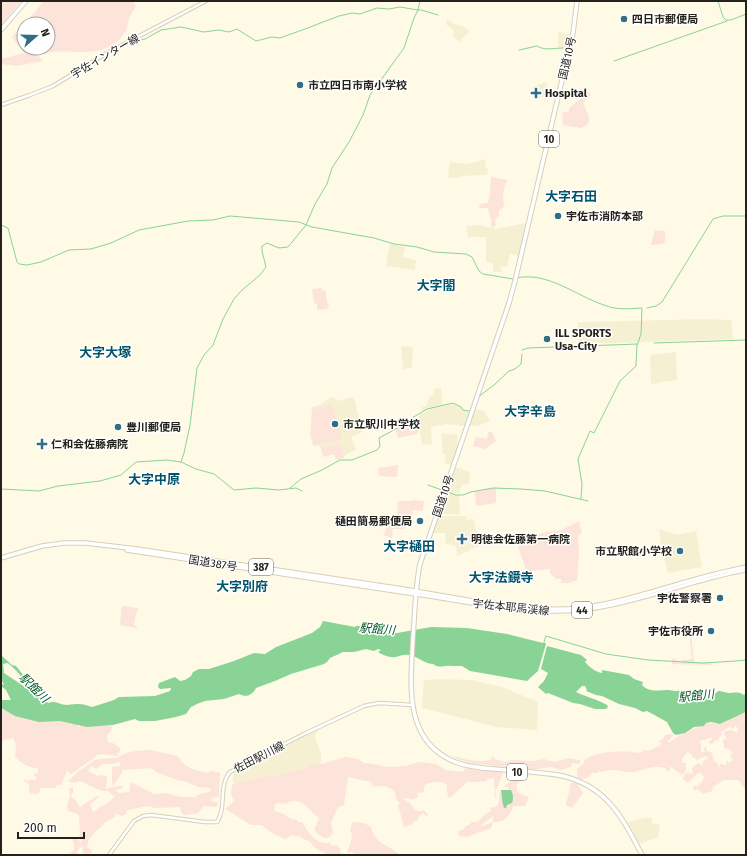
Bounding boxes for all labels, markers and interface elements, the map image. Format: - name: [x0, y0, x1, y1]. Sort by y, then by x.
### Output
- place label: 四日市郵便局: [632, 13, 698, 26]
- marker: 四日市郵便局: [619, 14, 629, 24]
- north arrow: [16, 16, 56, 56]
- text: N: [38, 27, 52, 38]
- street label: 宇佐インター線: [69, 32, 142, 81]
- street label: 国道10号: [556, 35, 579, 81]
- place label: 市立四日市南小学校: [308, 79, 407, 92]
- marker: 市立四日市南小学校: [295, 80, 305, 90]
- marker: Hospital: [530, 87, 542, 99]
- place label: Hospital: [545, 87, 588, 100]
- road number: 10: [539, 131, 559, 147]
- district label: 大字石田: [545, 189, 597, 204]
- place label: 宇佐市消防本部: [566, 210, 643, 223]
- marker: 宇佐市消防本部: [553, 211, 563, 221]
- district label: 大字閤: [416, 278, 456, 293]
- place label: ILL SPORTS Usa-City: [555, 327, 612, 353]
- marker: ILL SPORTS Usa-City: [542, 334, 552, 344]
- district label: 大字大塚: [79, 345, 131, 360]
- district label: 大字辛島: [504, 404, 556, 419]
- place label: 市立駅川中学校: [343, 418, 420, 431]
- marker: 市立駅川中学校: [330, 419, 340, 429]
- place label: 豊川郵便局: [126, 421, 181, 434]
- marker: 豊川郵便局: [113, 422, 123, 432]
- marker: 仁和会佐藤病院: [36, 438, 48, 450]
- place label: 仁和会佐藤病院: [51, 438, 128, 451]
- district label: 大字中原: [128, 472, 180, 487]
- street label: 国道10号: [430, 473, 457, 519]
- place label: 樋田簡易郵便局: [335, 515, 412, 528]
- marker: 樋田簡易郵便局: [415, 516, 425, 526]
- marker: 明徳会佐藤第一病院: [456, 533, 468, 545]
- place label: 明徳会佐藤第一病院: [471, 533, 570, 546]
- district label: 大字樋田: [383, 539, 435, 554]
- place label: 市立駅館小学校: [595, 545, 672, 558]
- marker: 市立駅館小学校: [675, 546, 685, 556]
- street label: 国道387号: [188, 553, 238, 574]
- road number: 387: [249, 559, 273, 575]
- district label: 大字法鏡寺: [468, 570, 534, 585]
- district label: 大字別府: [216, 579, 268, 594]
- place label: 宇佐警察署: [657, 592, 712, 605]
- marker: 宇佐警察署: [715, 593, 725, 603]
- street label: 宇佐本耶馬渓線: [472, 597, 550, 618]
- road number: 44: [572, 602, 592, 618]
- water label: 駅館川: [359, 621, 397, 637]
- place label: 宇佐市役所: [648, 625, 703, 638]
- marker: 宇佐市役所: [706, 626, 716, 636]
- water label: 駅館川: [16, 670, 53, 707]
- water label: 駅館川: [677, 687, 717, 705]
- street label: 佐田駅川線: [232, 739, 287, 776]
- road number: 10: [507, 764, 527, 780]
- scale bar: [18, 814, 84, 840]
- text: 200 m: [24, 821, 57, 835]

